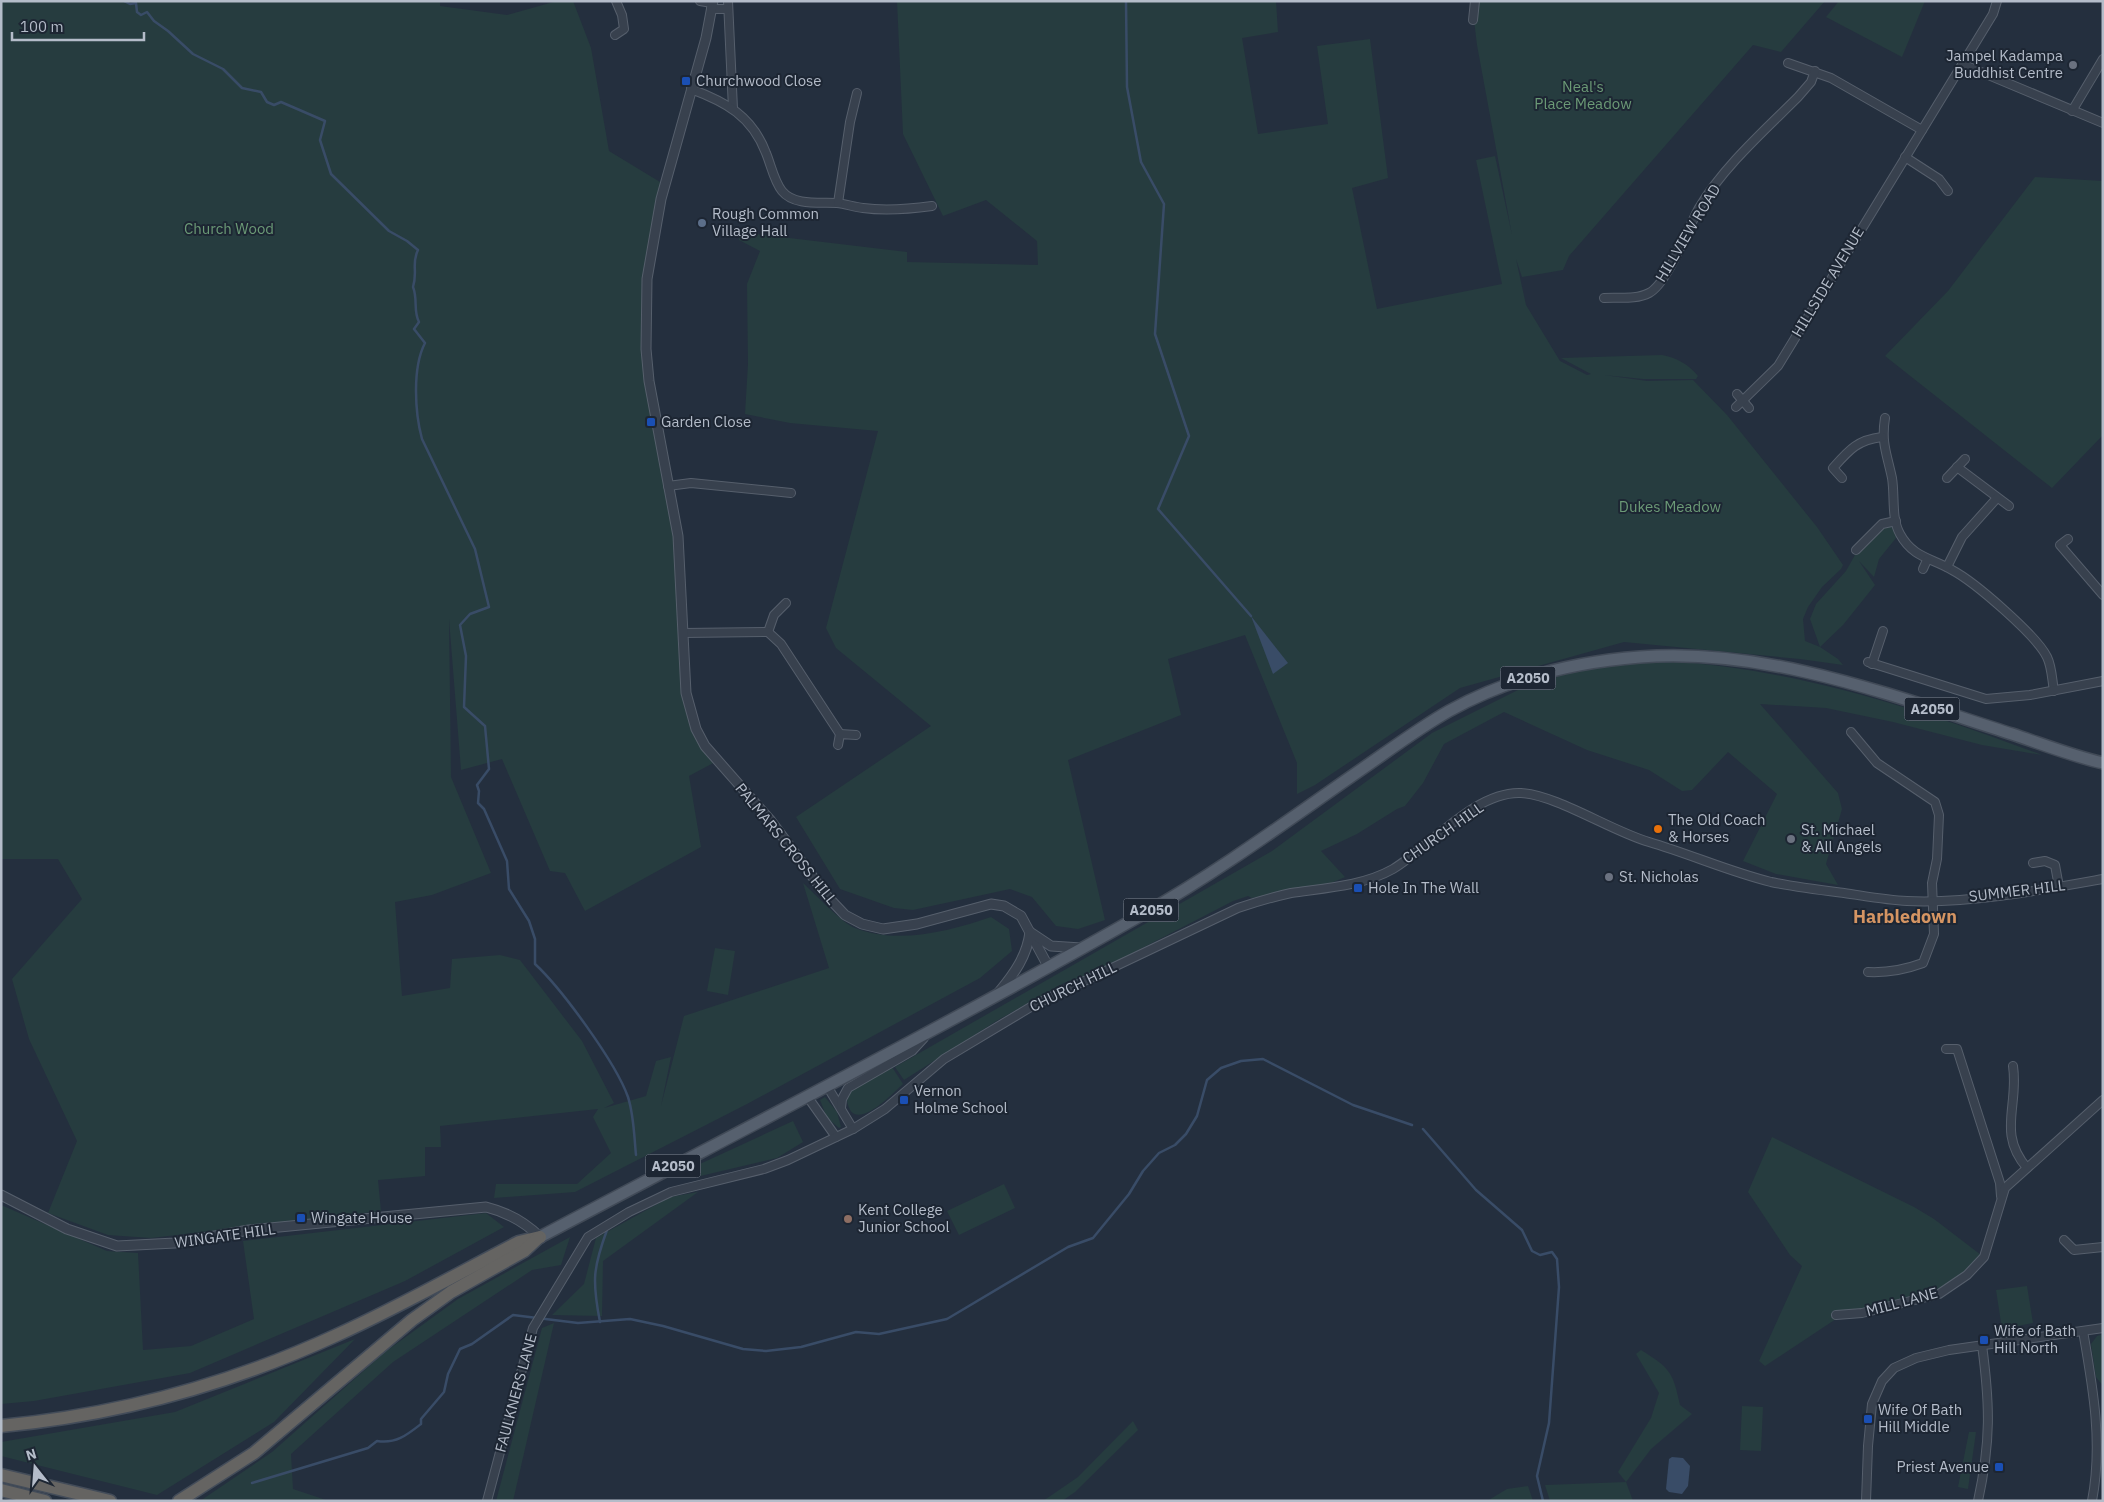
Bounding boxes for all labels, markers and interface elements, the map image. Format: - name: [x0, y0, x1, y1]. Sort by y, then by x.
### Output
- scale bar: [12, 10, 145, 42]
- text: 100 m: [20, 17, 64, 36]
- place label: Jampel Kadampa Buddhist Centre: [1946, 46, 2063, 82]
- marker: Jampel Kadampa Buddhist Centre: [2067, 59, 2079, 71]
- place label: Churchwood Close: [696, 71, 822, 90]
- marker: Churchwood Close: [680, 75, 692, 87]
- park label: Neal's Place Meadow: [1534, 77, 1632, 113]
- street label: HILLVIEW ROAD: [1651, 180, 1724, 285]
- place label: Rough Common Village Hall: [712, 204, 819, 240]
- marker: Rough Common Village Hall: [696, 217, 708, 229]
- park label: Church Wood: [184, 219, 274, 238]
- street label: HILLSIDE AVENUE: [1787, 223, 1868, 340]
- place label: Garden Close: [661, 412, 751, 431]
- marker: Garden Close: [645, 416, 657, 428]
- park label: Dukes Meadow: [1619, 497, 1722, 516]
- road number: A2050: [1500, 666, 1556, 690]
- road number: A2050: [1904, 698, 1960, 721]
- street label: PALMARS CROSS HILL: [731, 779, 842, 909]
- street label: CHURCH HILL: [1399, 797, 1487, 868]
- place label: The Old Coach & Horses: [1668, 810, 1766, 846]
- place label: St. Michael & All Angels: [1801, 820, 1882, 856]
- marker: The Old Coach & Horses: [1652, 823, 1664, 835]
- marker: St. Michael & All Angels: [1785, 833, 1797, 845]
- place label: St. Nicholas: [1619, 867, 1699, 886]
- marker: St. Nicholas: [1603, 871, 1615, 883]
- street label: SUMMER HILL: [1968, 875, 2067, 906]
- place label: Hole In The Wall: [1368, 878, 1479, 897]
- marker: Hole In The Wall: [1352, 882, 1364, 894]
- road number: A2050: [1124, 898, 1178, 922]
- district label: Harbledown: [1853, 905, 1957, 928]
- street label: CHURCH HILL: [1026, 957, 1120, 1016]
- place label: Vernon Holme School: [914, 1081, 1008, 1117]
- marker: Vernon Holme School: [898, 1094, 910, 1106]
- road number: A2050: [646, 1154, 700, 1178]
- place label: Kent College Junior School: [858, 1200, 950, 1236]
- place label: Wingate House: [311, 1208, 413, 1227]
- marker: Wingate House: [295, 1212, 307, 1224]
- marker: Kent College Junior School: [842, 1213, 854, 1225]
- street label: WINGATE HILL: [173, 1219, 277, 1252]
- street label: MILL LANE: [1864, 1283, 1940, 1320]
- place label: Wife of Bath Hill North: [1994, 1321, 2076, 1357]
- street label: FAULKNERS LANE: [491, 1331, 541, 1454]
- marker: Wife of Bath Hill North: [1978, 1334, 1990, 1346]
- place label: Wife Of Bath Hill Middle: [1878, 1400, 1962, 1436]
- marker: Wife Of Bath Hill Middle: [1862, 1413, 1874, 1425]
- north arrow: [10, 1442, 60, 1492]
- text: N: [24, 1444, 39, 1465]
- place label: Priest Avenue: [1896, 1457, 1989, 1476]
- marker: Priest Avenue: [1993, 1461, 2005, 1473]

